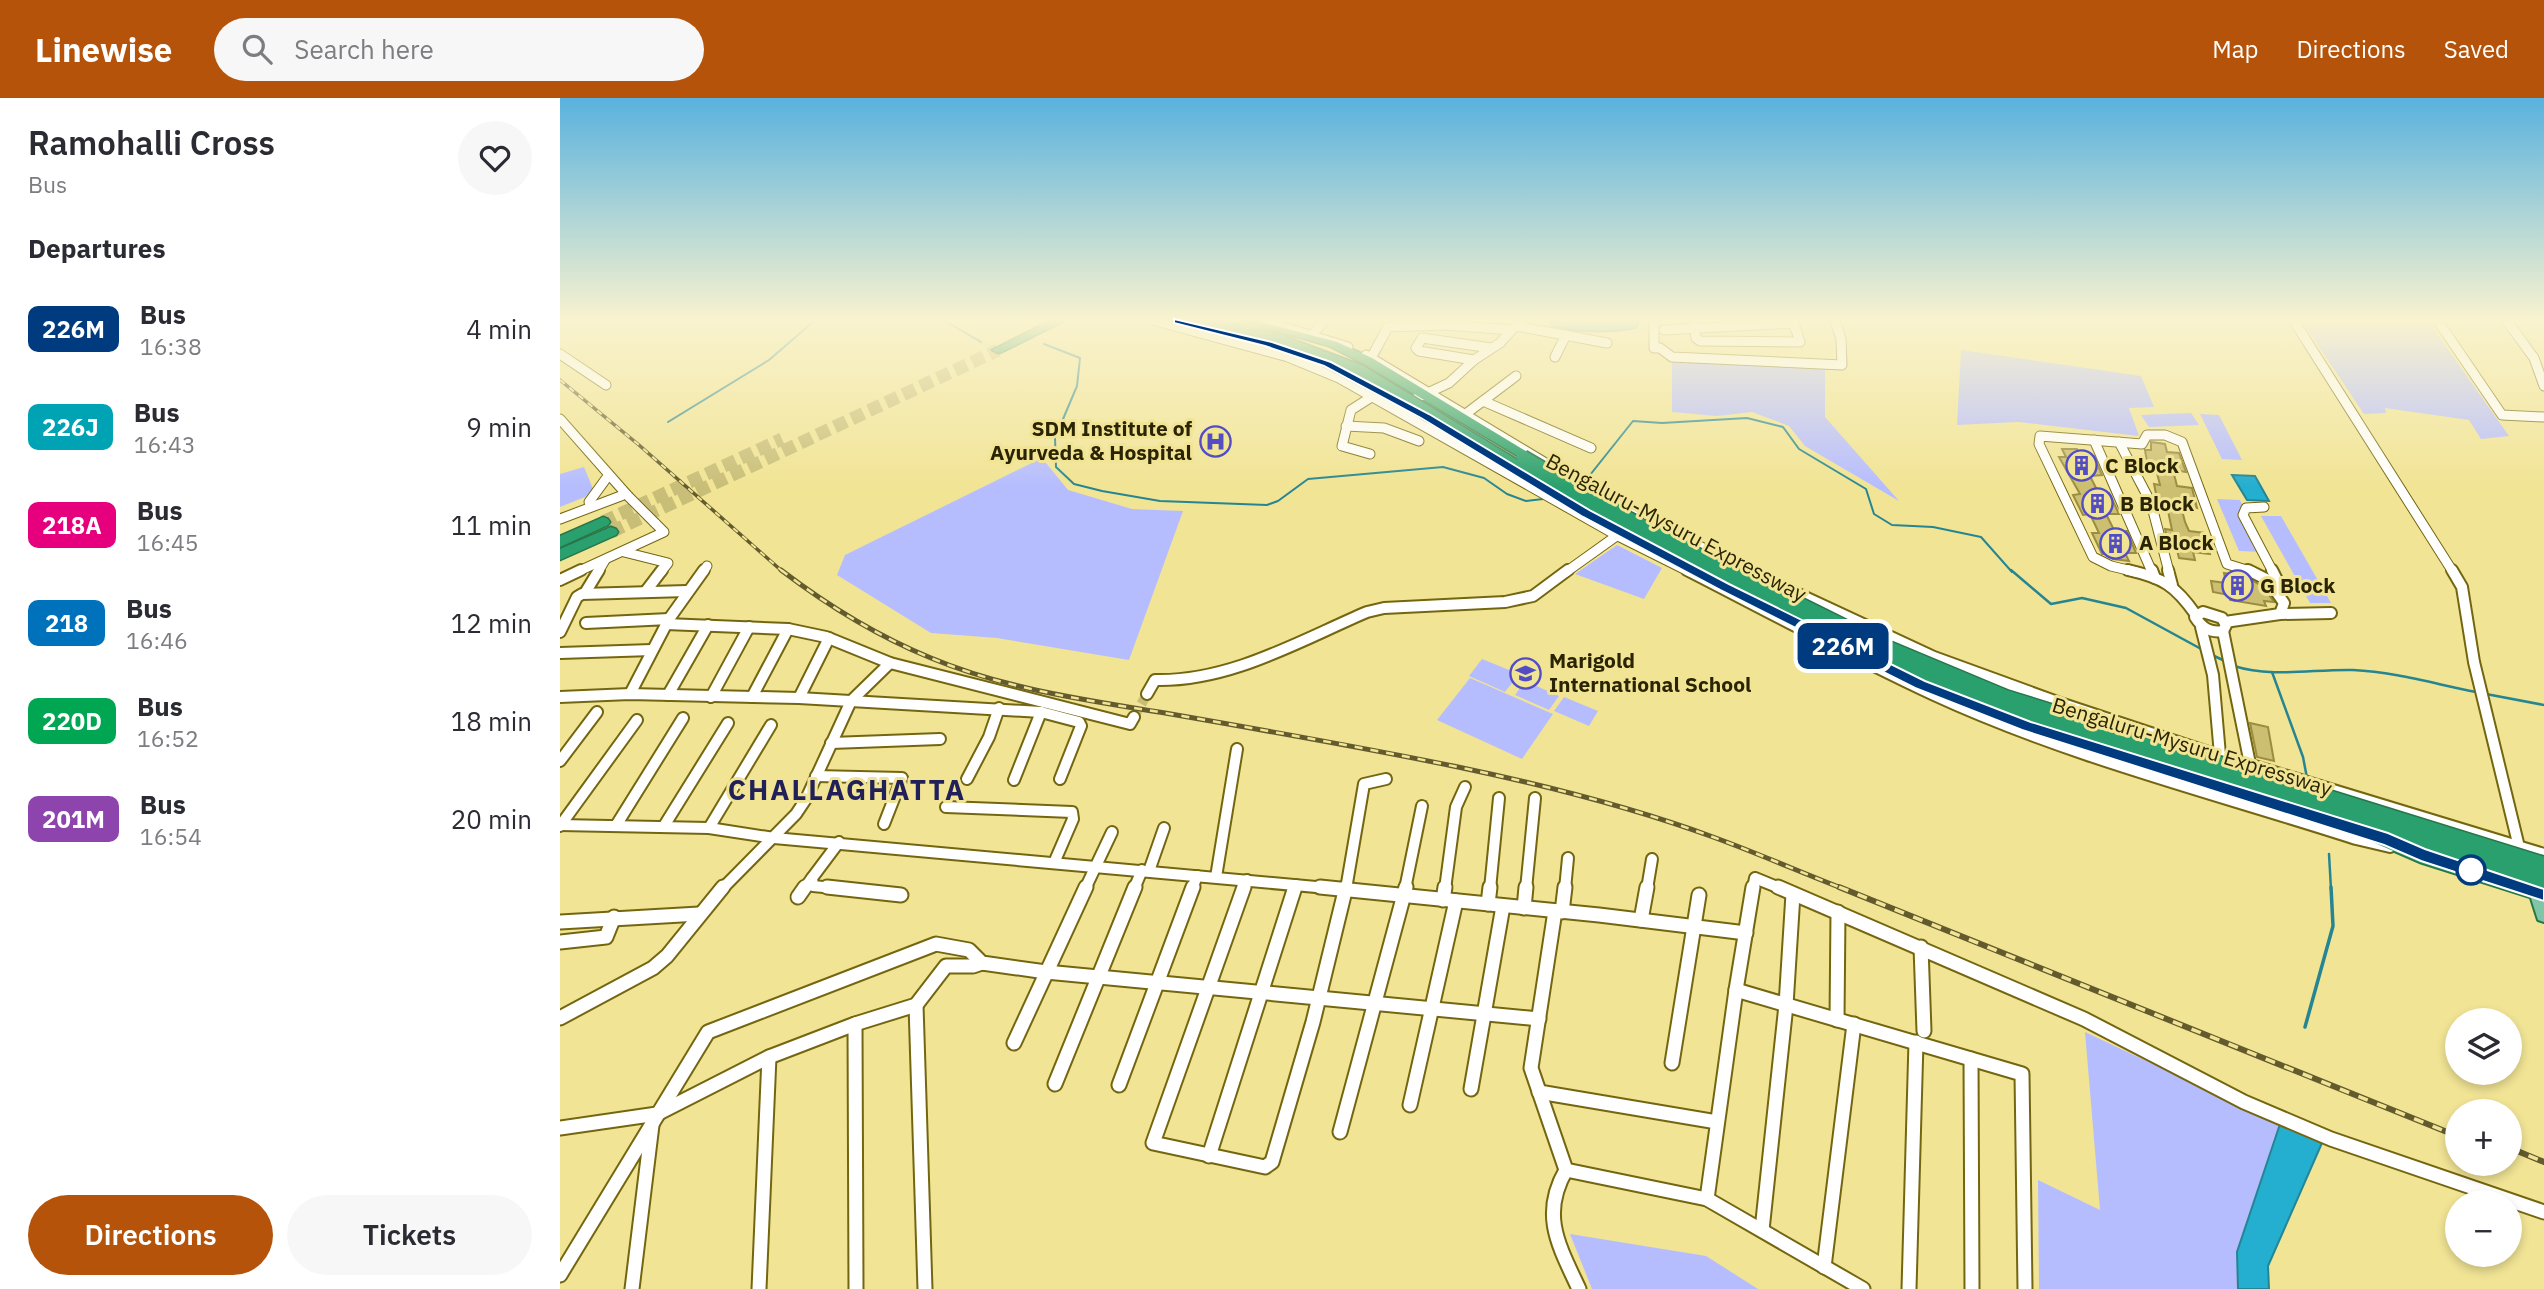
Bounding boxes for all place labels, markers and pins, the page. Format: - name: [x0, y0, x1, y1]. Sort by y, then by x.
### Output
- place label: SDM Institute of Ayurveda & Hospital: [990, 414, 1192, 466]
- hospital icon: SDM Institute of Ayurveda & Hospital: [1198, 424, 1232, 458]
- building icon: C Block: [2065, 449, 2099, 483]
- place label: C Block: [2105, 451, 2180, 479]
- building icon: B Block: [2080, 487, 2114, 521]
- place label: B Block: [2120, 489, 2195, 517]
- building icon: A Block: [2099, 526, 2133, 560]
- place label: A Block: [2139, 528, 2214, 556]
- building icon: G Block: [2220, 569, 2254, 603]
- place label: G Block: [2260, 571, 2336, 599]
- place label: Marigold International School: [1549, 646, 1751, 698]
- school or university icon: Marigold International School: [1509, 656, 1543, 690]
- unlabelled marker: [2456, 855, 2486, 885]

